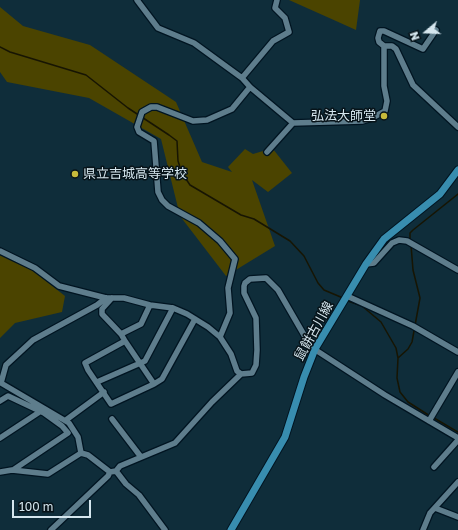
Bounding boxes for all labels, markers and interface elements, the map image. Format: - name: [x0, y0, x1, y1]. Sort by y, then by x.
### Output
- north arrow: [406, 12, 446, 52]
- text: N: [407, 30, 422, 42]
- place label: 弘法大師堂: [311, 108, 376, 124]
- marker: 弘法大師堂: [379, 111, 389, 121]
- place label: 県立吉城高等学校: [83, 166, 187, 182]
- marker: 県立吉城高等学校: [70, 169, 80, 179]
- street label: 鼠餅古川線: [291, 299, 337, 363]
- scale bar: [14, 492, 93, 518]
- text: 100 m: [19, 499, 53, 514]

